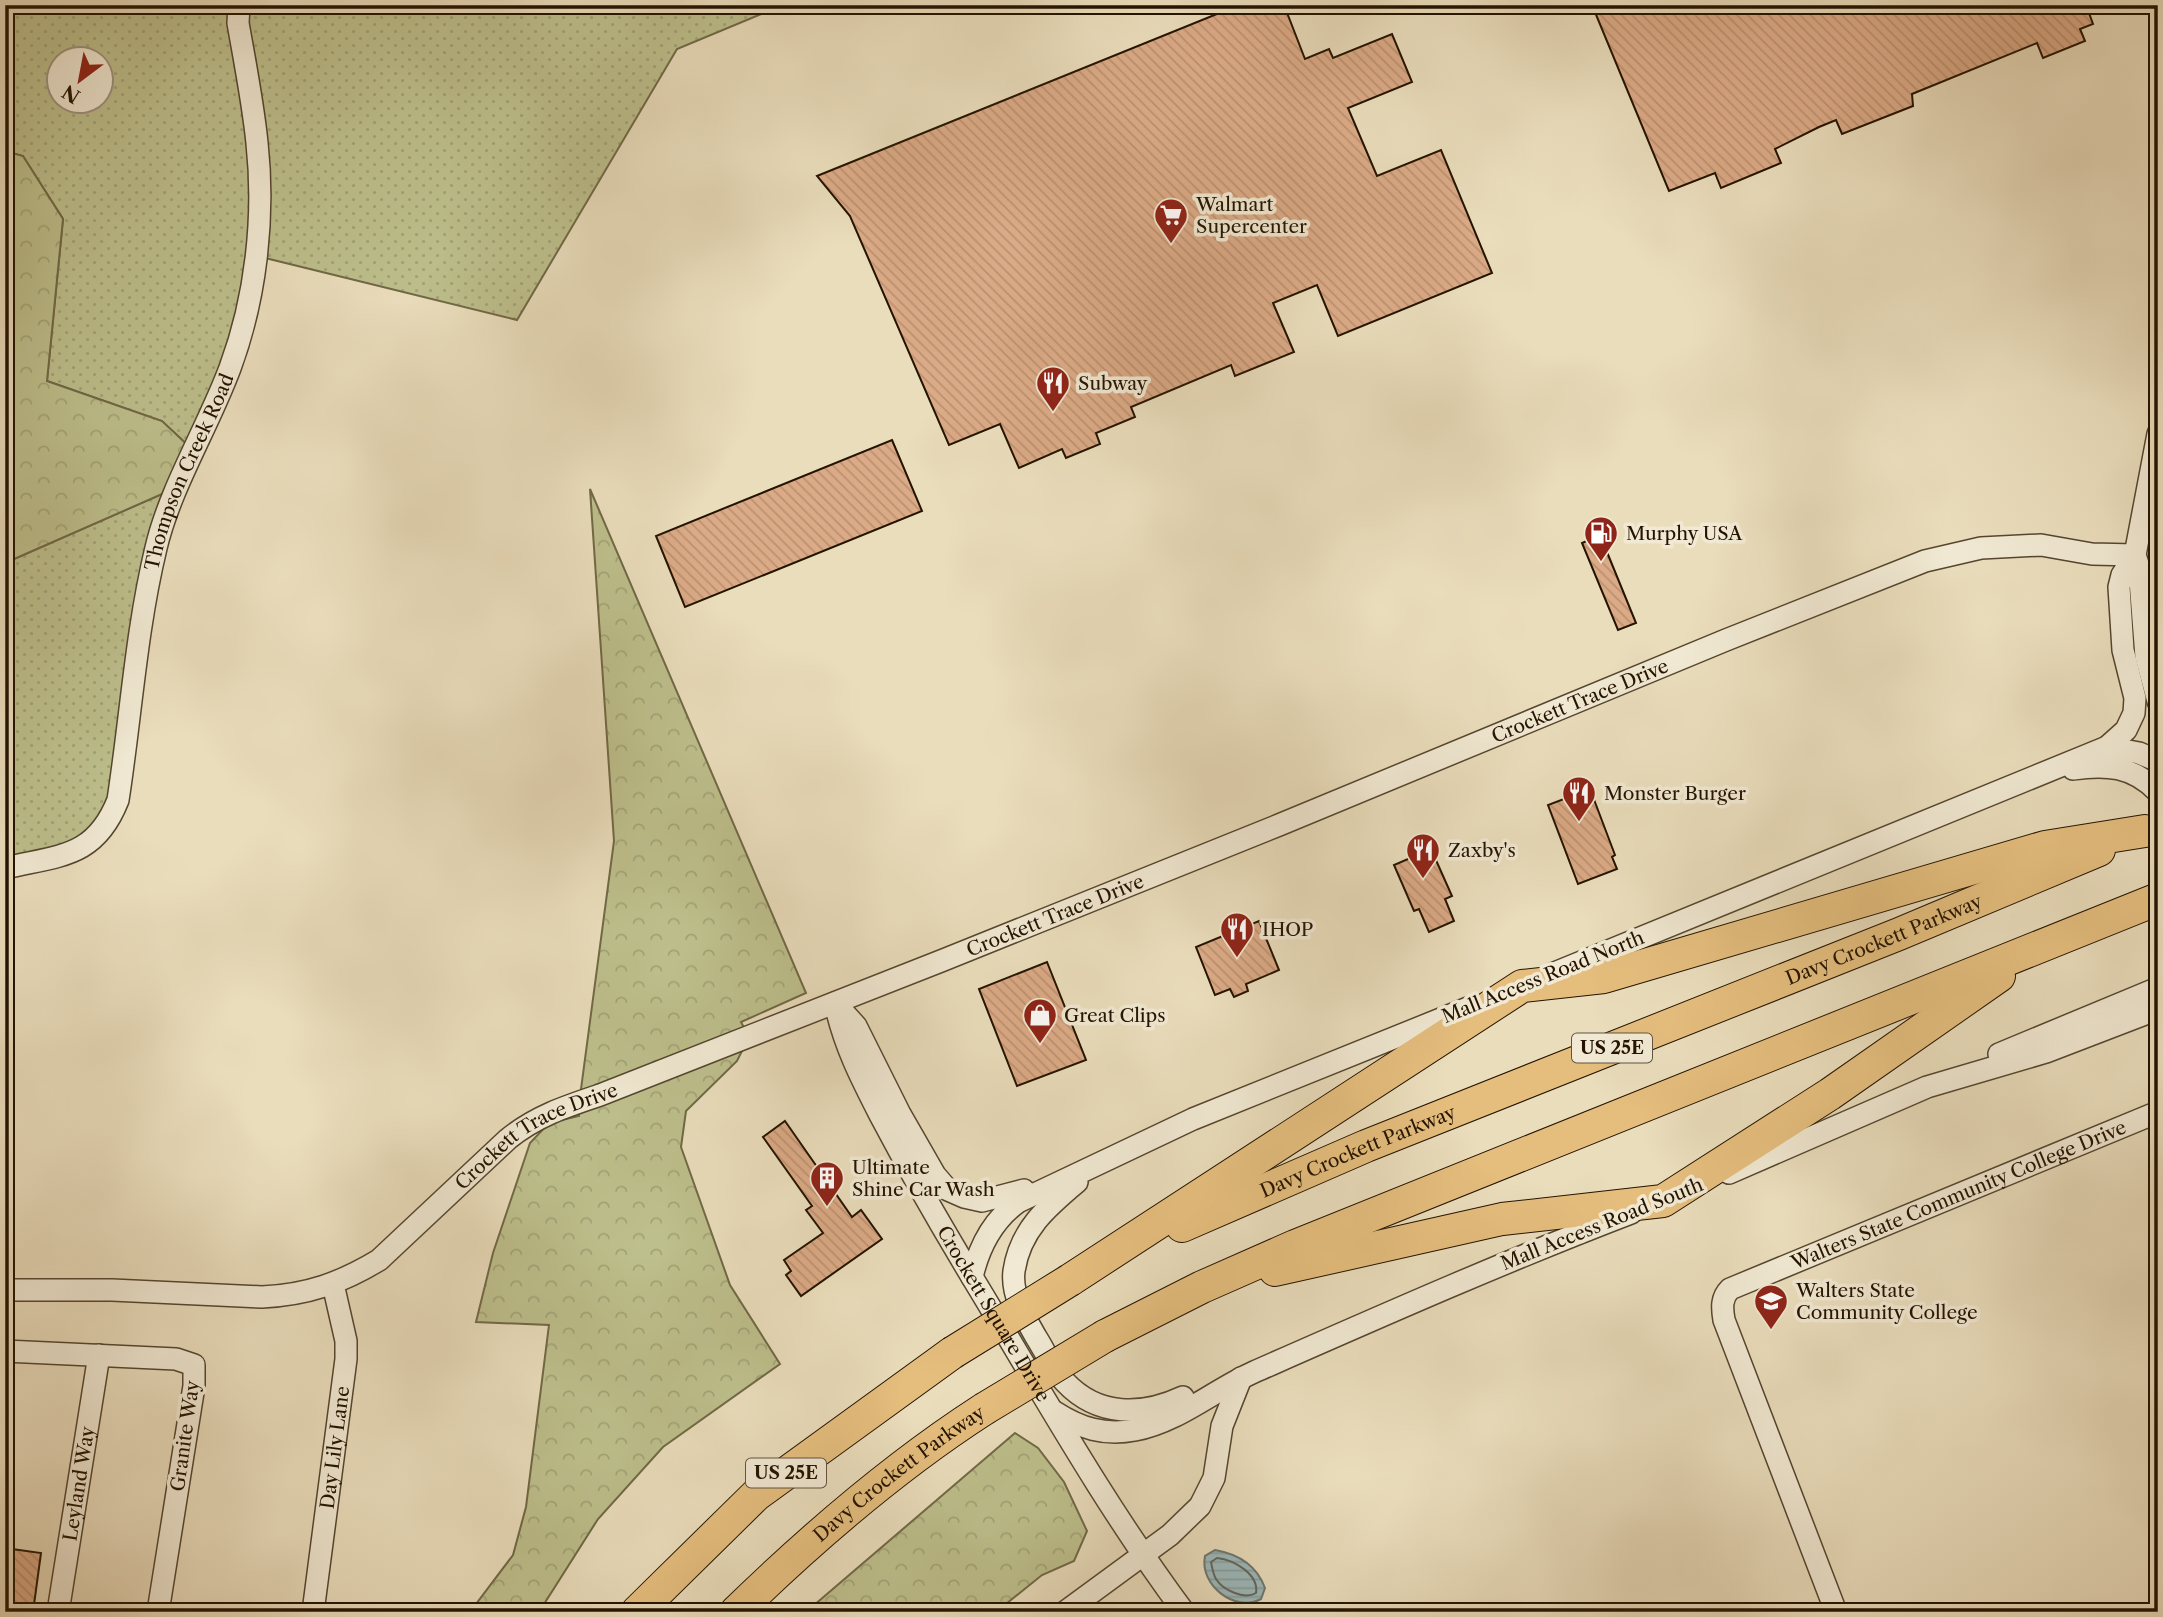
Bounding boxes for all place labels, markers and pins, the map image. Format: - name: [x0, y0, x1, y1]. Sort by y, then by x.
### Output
- place label: Walmart Supercenter: [1195, 193, 1307, 238]
- supermarket icon: Walmart Supercenter: [1152, 196, 1190, 245]
- restaurant icon: Subway: [1034, 364, 1072, 413]
- place label: Subway: [1078, 372, 1148, 395]
- fuel station icon: Murphy USA: [1582, 514, 1620, 563]
- place label: Murphy USA: [1626, 522, 1743, 545]
- restaurant icon: Monster Burger: [1560, 774, 1598, 823]
- place label: Monster Burger: [1604, 782, 1746, 805]
- restaurant icon: Zaxby's: [1404, 831, 1442, 880]
- place label: Zaxby's: [1448, 839, 1516, 862]
- restaurant icon: IHOP: [1218, 910, 1256, 959]
- place label: IHOP: [1262, 918, 1313, 941]
- shop icon: Great Clips: [1021, 996, 1059, 1045]
- place label: Great Clips: [1064, 1004, 1166, 1027]
- place label: Ultimate Shine Car Wash: [852, 1156, 995, 1201]
- building icon: Ultimate Shine Car Wash: [808, 1159, 846, 1208]
- place label: Walters State Community College: [1795, 1279, 1978, 1324]
- school or university icon: Walters State Community College: [1752, 1282, 1790, 1331]

